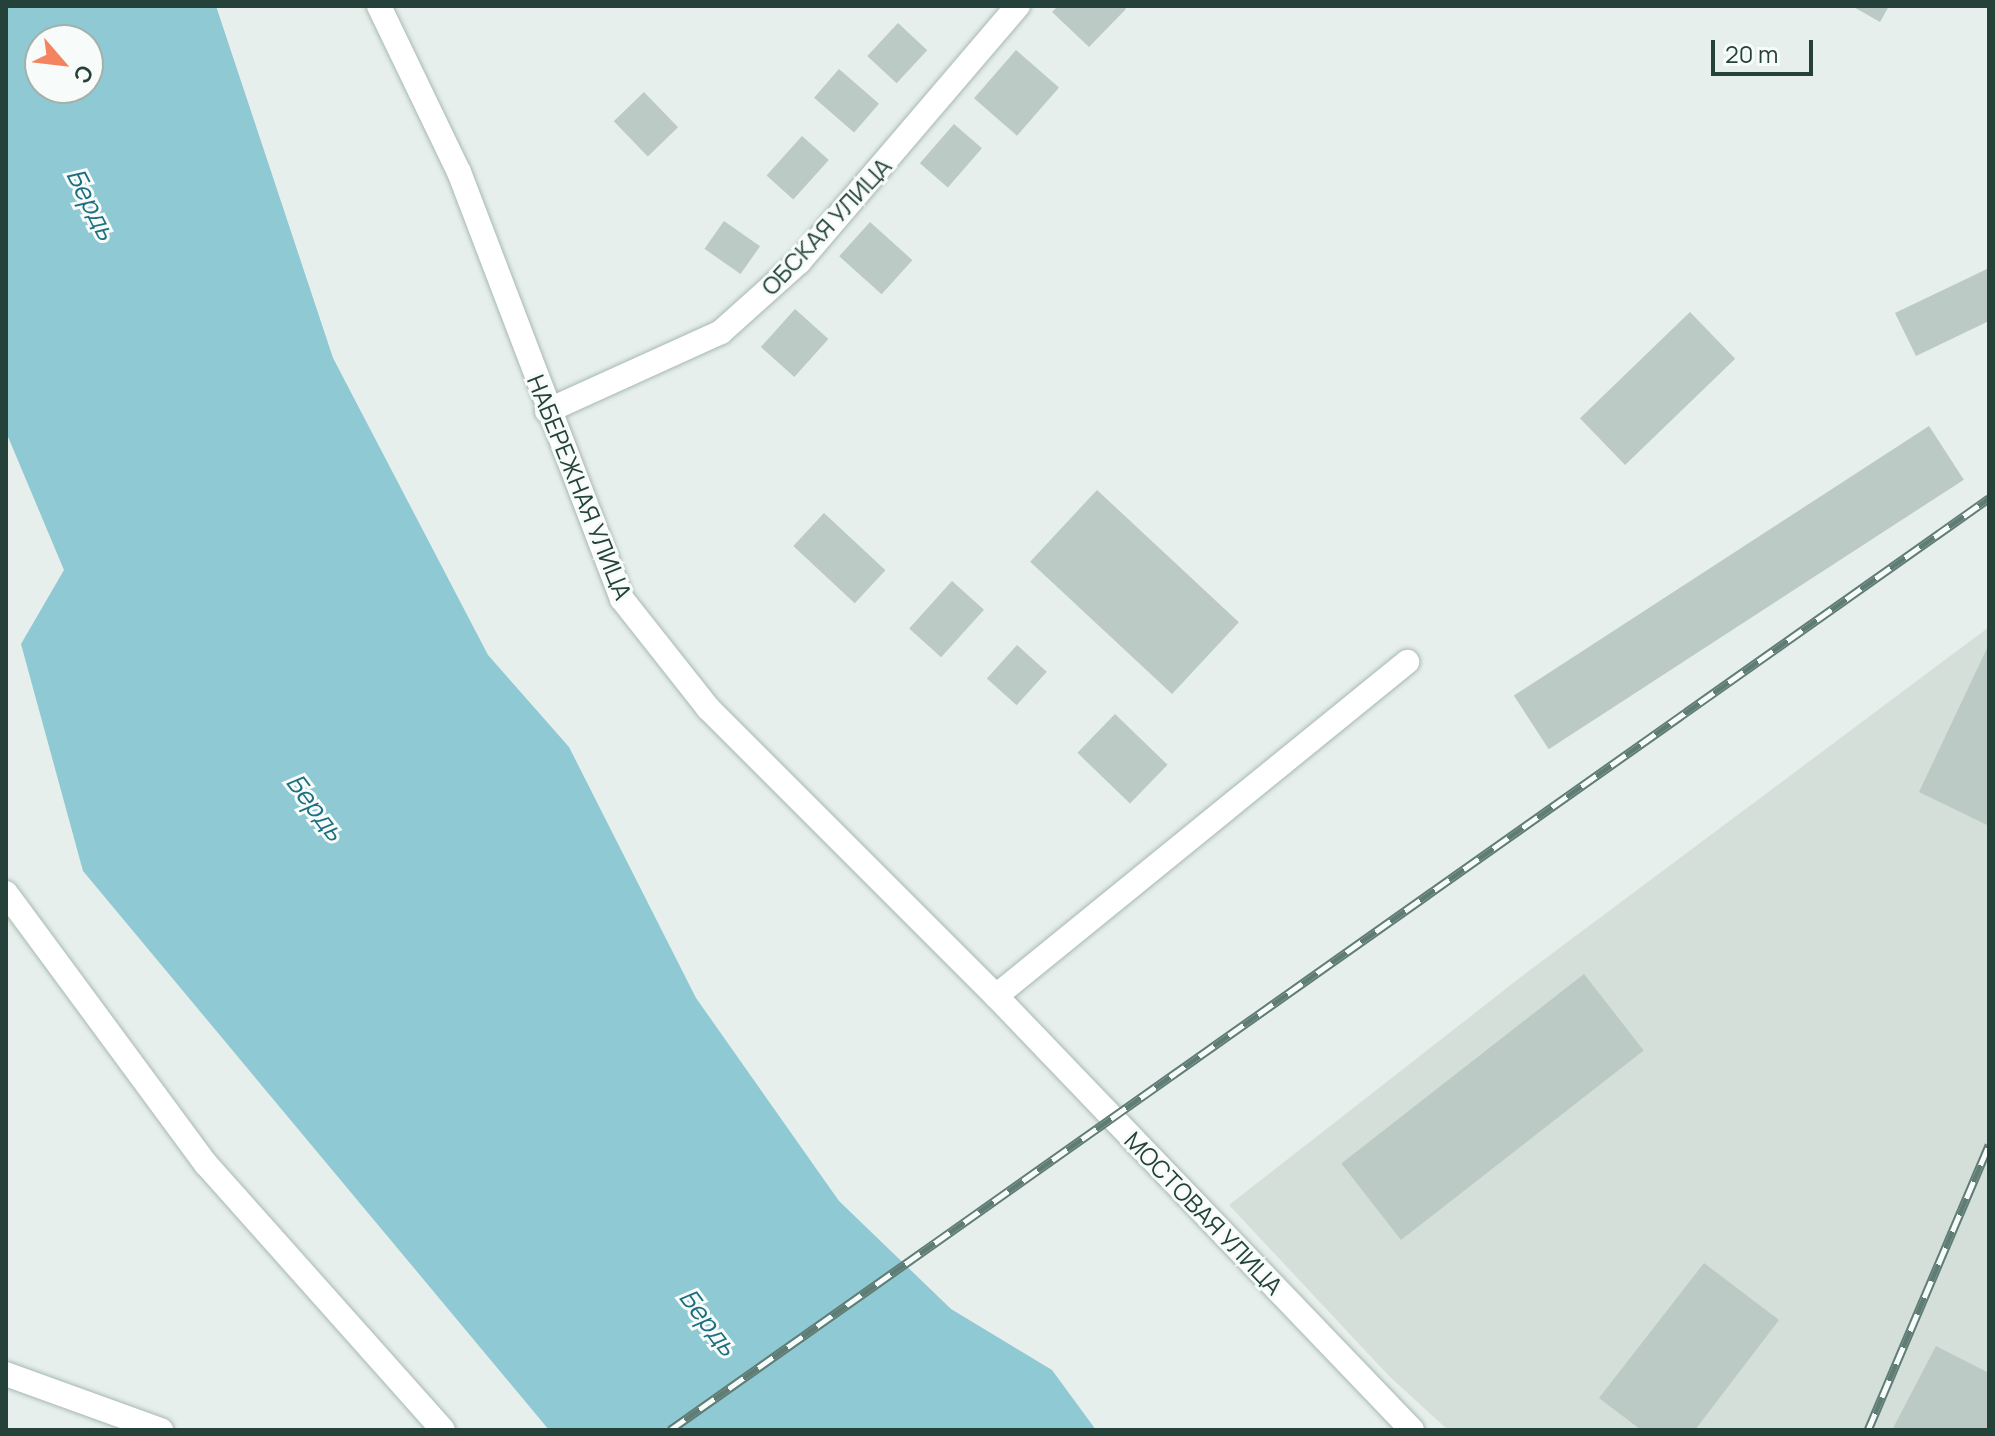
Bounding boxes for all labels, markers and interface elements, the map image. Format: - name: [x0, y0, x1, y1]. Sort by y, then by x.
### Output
- north arrow: [24, 24, 104, 104]
- scale bar: [1715, 24, 1817, 74]
- text: 20 m: [1725, 37, 1778, 70]
- text: С: [66, 60, 100, 89]
- street label: ОБСКАЯ УЛИЦА: [755, 151, 897, 301]
- water label: Бердь: [60, 163, 122, 245]
- street label: НАБЕРЕЖНАЯ УЛИЦА: [522, 370, 638, 604]
- water label: Бердь: [280, 767, 350, 847]
- street label: МОСТОВАЯ УЛИЦА: [1119, 1126, 1289, 1300]
- water label: Бердь: [673, 1282, 743, 1362]

